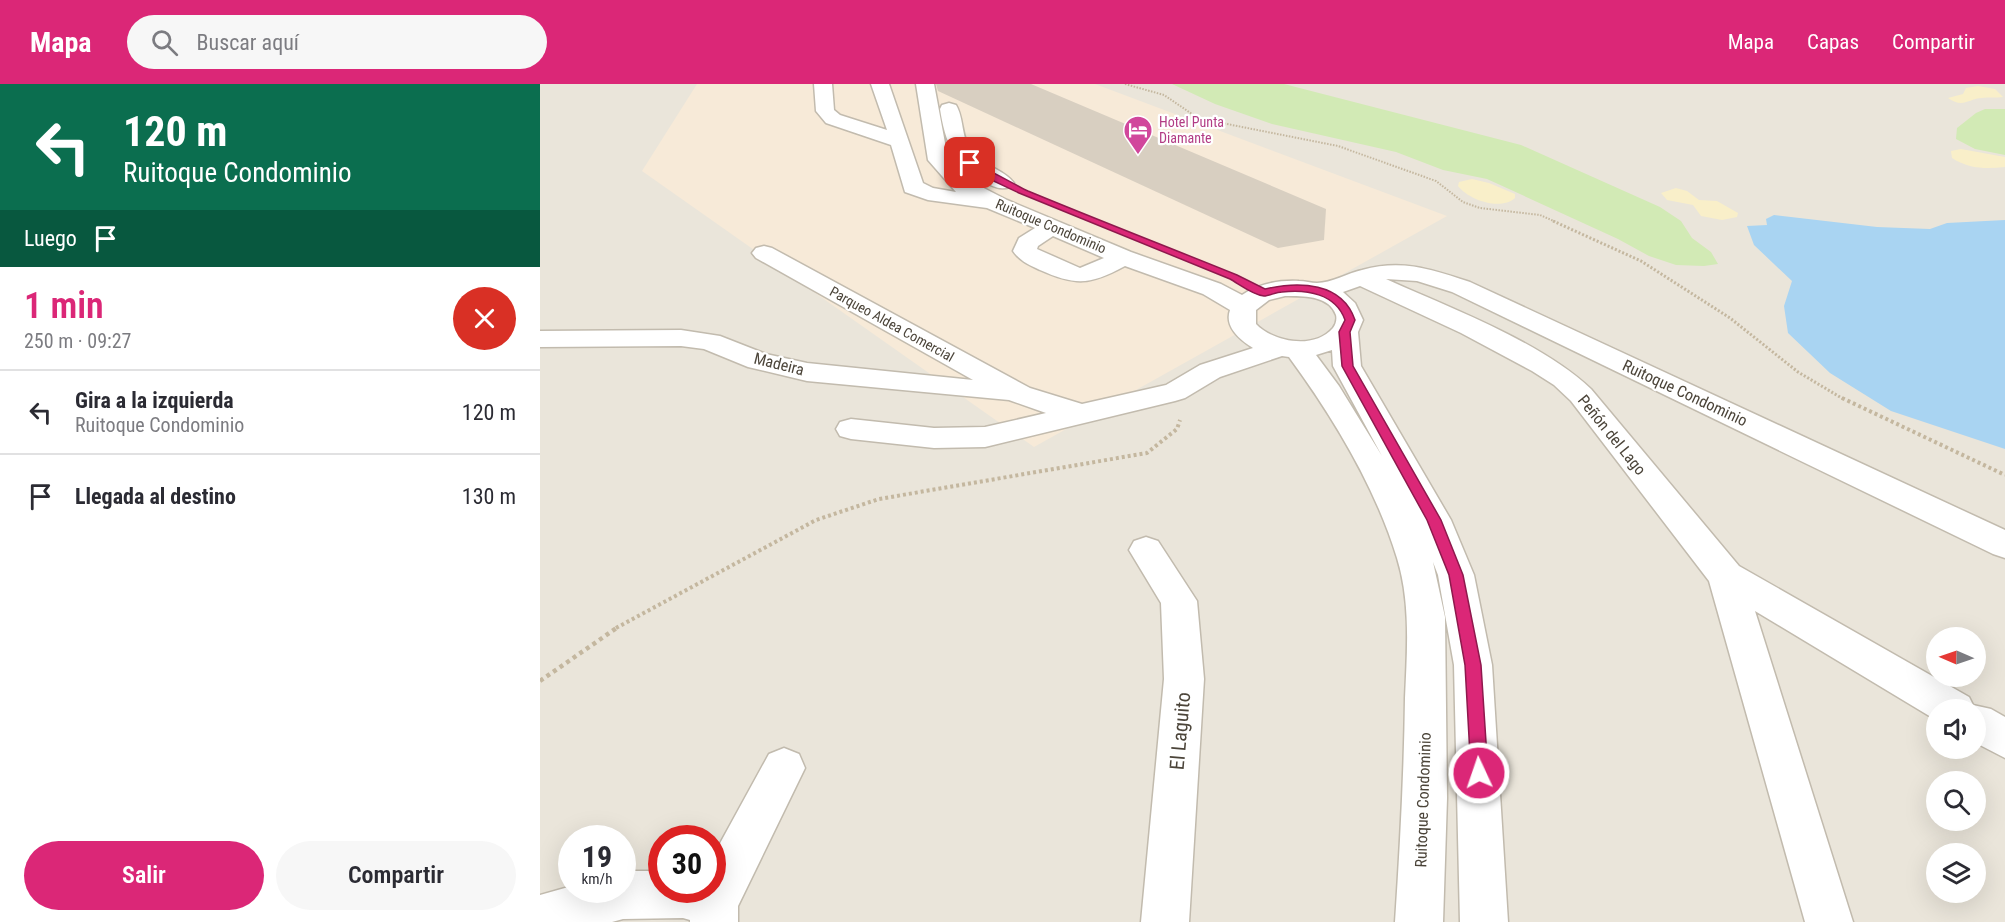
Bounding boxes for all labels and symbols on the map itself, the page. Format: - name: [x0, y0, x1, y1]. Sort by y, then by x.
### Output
- hotel icon: Hotel Punta Diamante: [1122, 114, 1154, 156]
- place label: Hotel Punta Diamante: [1159, 114, 1224, 146]
- pin: [944, 137, 995, 188]
- street label: Ruitoque Condominio: [993, 195, 1109, 257]
- street label: Parqueo Aldea Comercial: [827, 283, 957, 365]
- street label: Madeira: [752, 349, 806, 379]
- street label: Ruitoque Condominio: [1620, 356, 1750, 430]
- street label: Peñón del Lago: [1574, 391, 1650, 479]
- north arrow: [1926, 627, 1986, 687]
- street label: El Laguito: [1165, 691, 1195, 771]
- street label: Ruitoque Condominio: [1411, 732, 1435, 868]
- position arrow: [1447, 741, 1511, 805]
- speed limit sign: 30: [648, 825, 726, 903]

